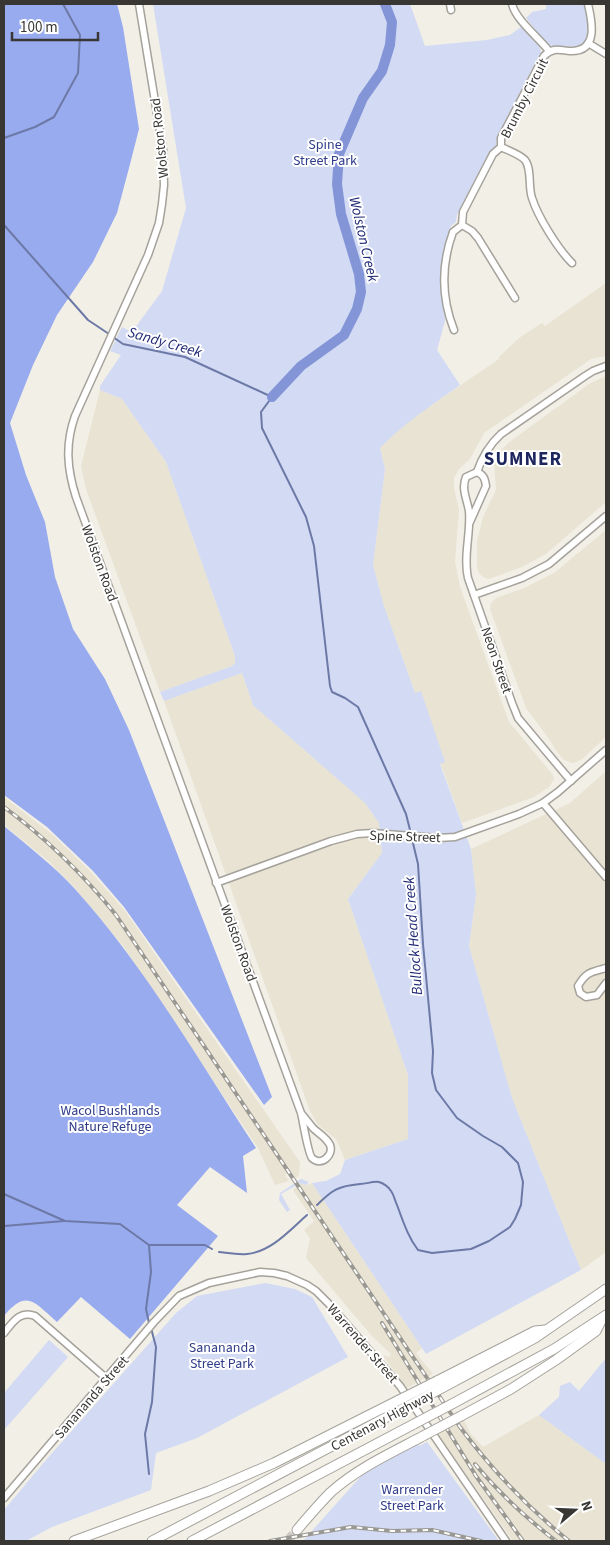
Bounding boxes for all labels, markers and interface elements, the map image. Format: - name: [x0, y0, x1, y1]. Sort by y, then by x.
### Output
- scale bar: [12, 10, 99, 42]
- text: 100 m: [20, 17, 58, 38]
- street label: Brumby Circuit: [496, 55, 554, 142]
- street label: Wolston Road: [146, 97, 174, 179]
- park label: Spine Street Park: [293, 135, 357, 171]
- water label: Wolston Creek: [344, 194, 384, 285]
- water label: Sandy Creek: [125, 322, 205, 363]
- district label: SUMNER: [484, 446, 562, 473]
- street label: Wolston Road: [76, 522, 122, 605]
- street label: Neon Street: [475, 624, 517, 697]
- street label: Spine Street: [369, 826, 441, 848]
- water label: Bullock Head Creek: [399, 875, 428, 996]
- street label: Wolston Road: [215, 902, 261, 985]
- park label: Wacol Bushlands Nature Refuge: [60, 1101, 160, 1137]
- street label: Warrender Street: [322, 1300, 403, 1388]
- park label: Sanananda Street Park: [189, 1338, 255, 1374]
- street label: Sanananda Street: [50, 1352, 134, 1444]
- street label: Centenary Highway: [327, 1385, 438, 1456]
- park label: Warrender Street Park: [380, 1480, 444, 1516]
- north arrow: [550, 1485, 600, 1535]
- text: N: [575, 1498, 597, 1514]

